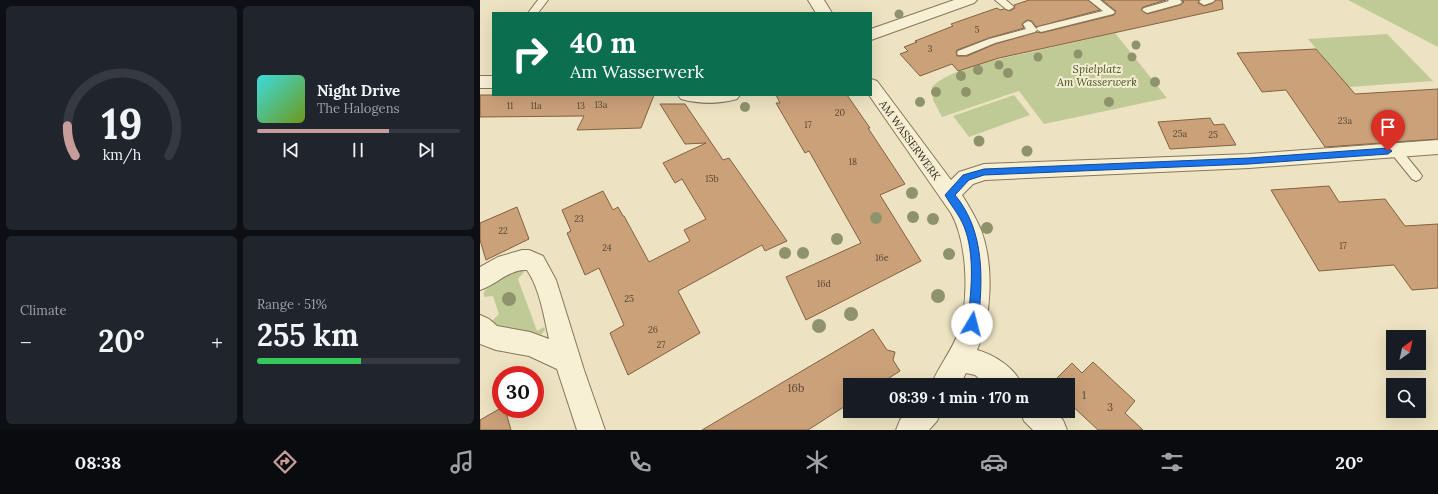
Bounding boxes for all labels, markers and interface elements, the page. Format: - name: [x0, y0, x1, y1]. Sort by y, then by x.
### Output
- house number: 5: [975, 24, 980, 35]
- text: 40 m: [570, 25, 636, 61]
- icon: right: [504, 28, 556, 80]
- house number: 3: [927, 43, 933, 54]
- text: Am Wasserwerk: [570, 60, 704, 83]
- park label: Spielplatz Am Wasserwerk: [1056, 62, 1137, 89]
- text: Night Drive: [317, 81, 400, 100]
- street label: AM WASSERWERK: [876, 96, 944, 183]
- text: 19: [101, 97, 142, 150]
- house number: 13a: [595, 99, 608, 110]
- text: The Halogens: [317, 100, 400, 117]
- house number: 11: [507, 100, 513, 111]
- house number: 11a: [530, 100, 542, 111]
- house number: 13: [577, 100, 585, 111]
- house number: 20: [835, 107, 846, 118]
- pin: [1371, 110, 1405, 151]
- house number: 23a: [1338, 115, 1353, 126]
- icon: arrive: [1377, 116, 1399, 138]
- house number: 17: [804, 119, 812, 130]
- house number: 25a: [1173, 128, 1188, 139]
- house number: 25: [1208, 129, 1218, 140]
- icon: previous: [280, 139, 302, 161]
- icon: pause: [347, 139, 369, 161]
- icon: next: [415, 139, 437, 161]
- text: km/h: [102, 146, 141, 165]
- house number: 18: [849, 156, 857, 167]
- house number: 15b: [705, 173, 719, 184]
- house number: 23: [574, 213, 584, 224]
- house number: 22: [498, 225, 508, 236]
- house number: 17: [1339, 240, 1347, 251]
- house number: 24: [602, 242, 612, 253]
- house number: 16e: [875, 252, 889, 263]
- house number: 16d: [817, 278, 832, 289]
- house number: 25: [624, 293, 634, 304]
- text: Range · 51%: [257, 296, 327, 313]
- text: Climate: [20, 302, 67, 319]
- position arrow: [951, 303, 993, 345]
- text: 255 km: [257, 316, 359, 354]
- text: 20°: [98, 322, 145, 360]
- house number: 26: [648, 324, 658, 335]
- text: −: [20, 328, 32, 356]
- text: +: [211, 328, 223, 356]
- north arrow: [1386, 330, 1426, 370]
- map controls: [1386, 330, 1426, 418]
- house number: 27: [657, 339, 665, 350]
- speed limit sign: 30: [492, 366, 544, 418]
- button: search: [1386, 378, 1426, 418]
- house number: 16b: [788, 381, 804, 395]
- text: 08:39 · 1 min · 170 m: [889, 388, 1029, 407]
- house number: 1: [1082, 388, 1086, 402]
- house number: 3: [1107, 400, 1113, 414]
- icon: directions: [271, 448, 299, 476]
- icon: music: [448, 448, 476, 476]
- icon: phone: [626, 448, 654, 476]
- icon: climate: [803, 448, 831, 476]
- icon: car: [980, 448, 1008, 476]
- icon: filters: [1158, 448, 1186, 476]
- text: 08:38: [75, 451, 121, 474]
- text: 20°: [1335, 451, 1363, 474]

